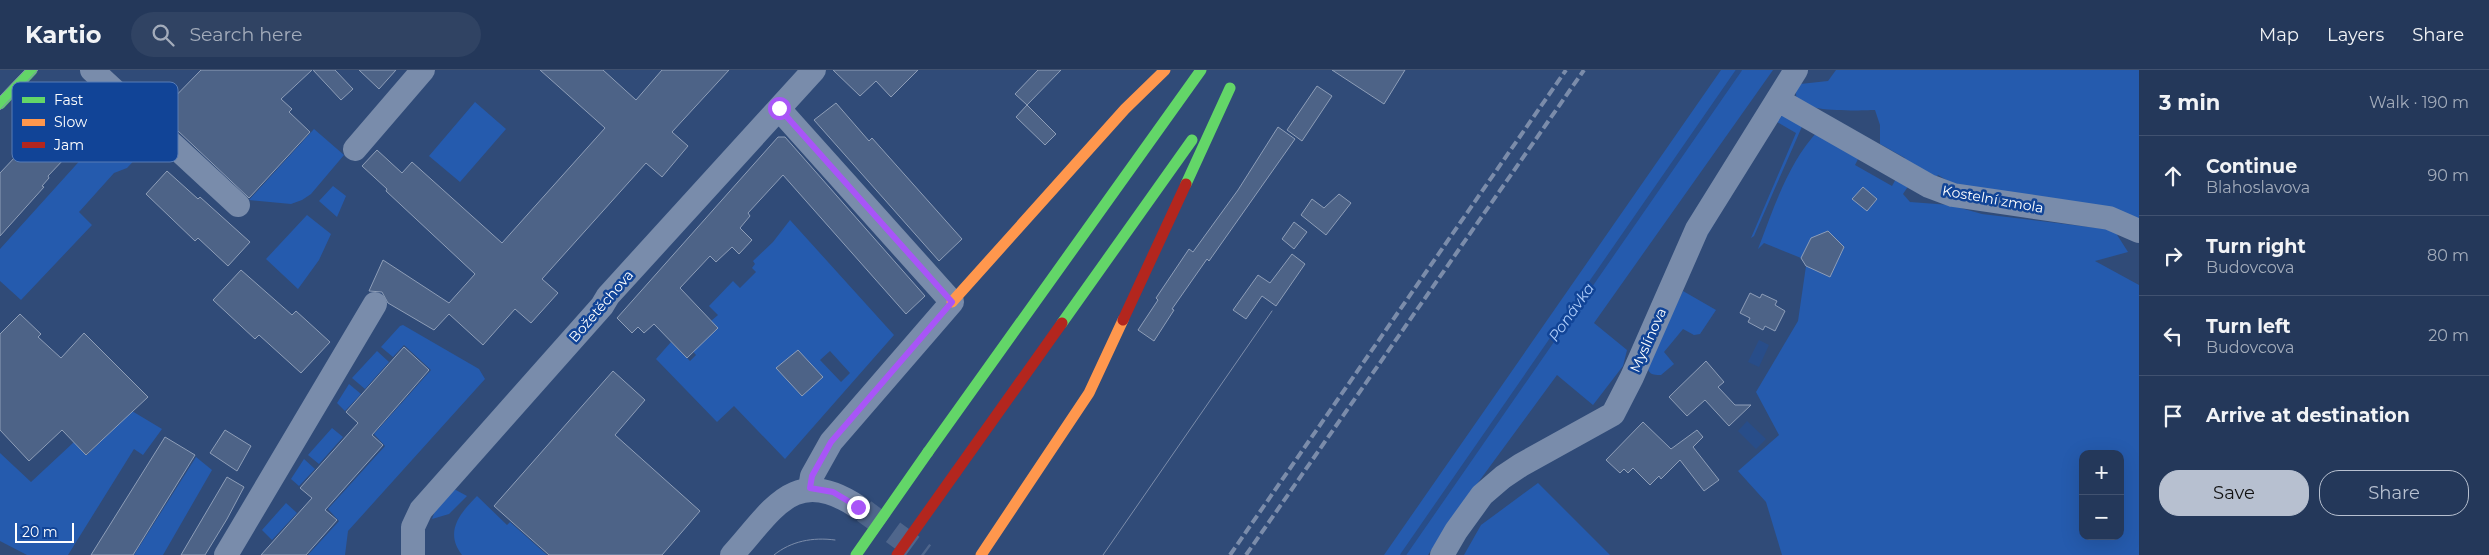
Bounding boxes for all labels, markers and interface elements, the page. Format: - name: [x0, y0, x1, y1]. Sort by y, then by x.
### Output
- search box: [131, 12, 481, 57]
- text: Kartio: [25, 20, 101, 49]
- icon: search: [149, 21, 177, 49]
- text: Search here: [189, 23, 302, 46]
- text: Map: [2259, 24, 2299, 46]
- text: Layers: [2327, 24, 2384, 46]
- text: Share: [2412, 24, 2464, 46]
- legend: [12, 82, 178, 162]
- text: 3 min: [2159, 90, 2220, 115]
- text: Fast: [54, 91, 84, 109]
- text: Walk · 190 m: [2369, 93, 2469, 112]
- route start: [768, 97, 791, 120]
- text: Slow: [54, 113, 88, 131]
- text: Jam: [53, 136, 84, 154]
- text: Continue: [2206, 155, 2297, 178]
- icon: ahead: [2159, 162, 2187, 190]
- text: 90 m: [2427, 166, 2469, 185]
- text: Blahoslavova: [2206, 178, 2310, 197]
- street label: Kostelní zmola: [1941, 181, 2045, 217]
- text: Turn right: [2206, 235, 2306, 258]
- icon: right: [2159, 242, 2187, 270]
- text: 80 m: [2427, 246, 2469, 265]
- text: Budovcova: [2206, 258, 2294, 277]
- street label: Božetěchova: [565, 266, 637, 346]
- water label: Ponávka: [1544, 279, 1598, 345]
- street label: Myslínova: [1626, 305, 1670, 375]
- text: Turn left: [2206, 315, 2291, 338]
- icon: left: [2159, 322, 2187, 350]
- text: 20 m: [2428, 326, 2469, 345]
- text: Budovcova: [2206, 338, 2294, 357]
- icon: arrive: [2159, 402, 2187, 430]
- text: Arrive at destination: [2206, 404, 2410, 427]
- map controls: [2079, 450, 2124, 540]
- button: +: [2079, 450, 2124, 495]
- button: Save: [2159, 470, 2309, 516]
- button: Share: [2319, 470, 2469, 516]
- button: −: [2079, 495, 2124, 540]
- route end: [847, 496, 870, 519]
- scale bar: [15, 520, 74, 543]
- text: 20 m: [22, 523, 58, 541]

